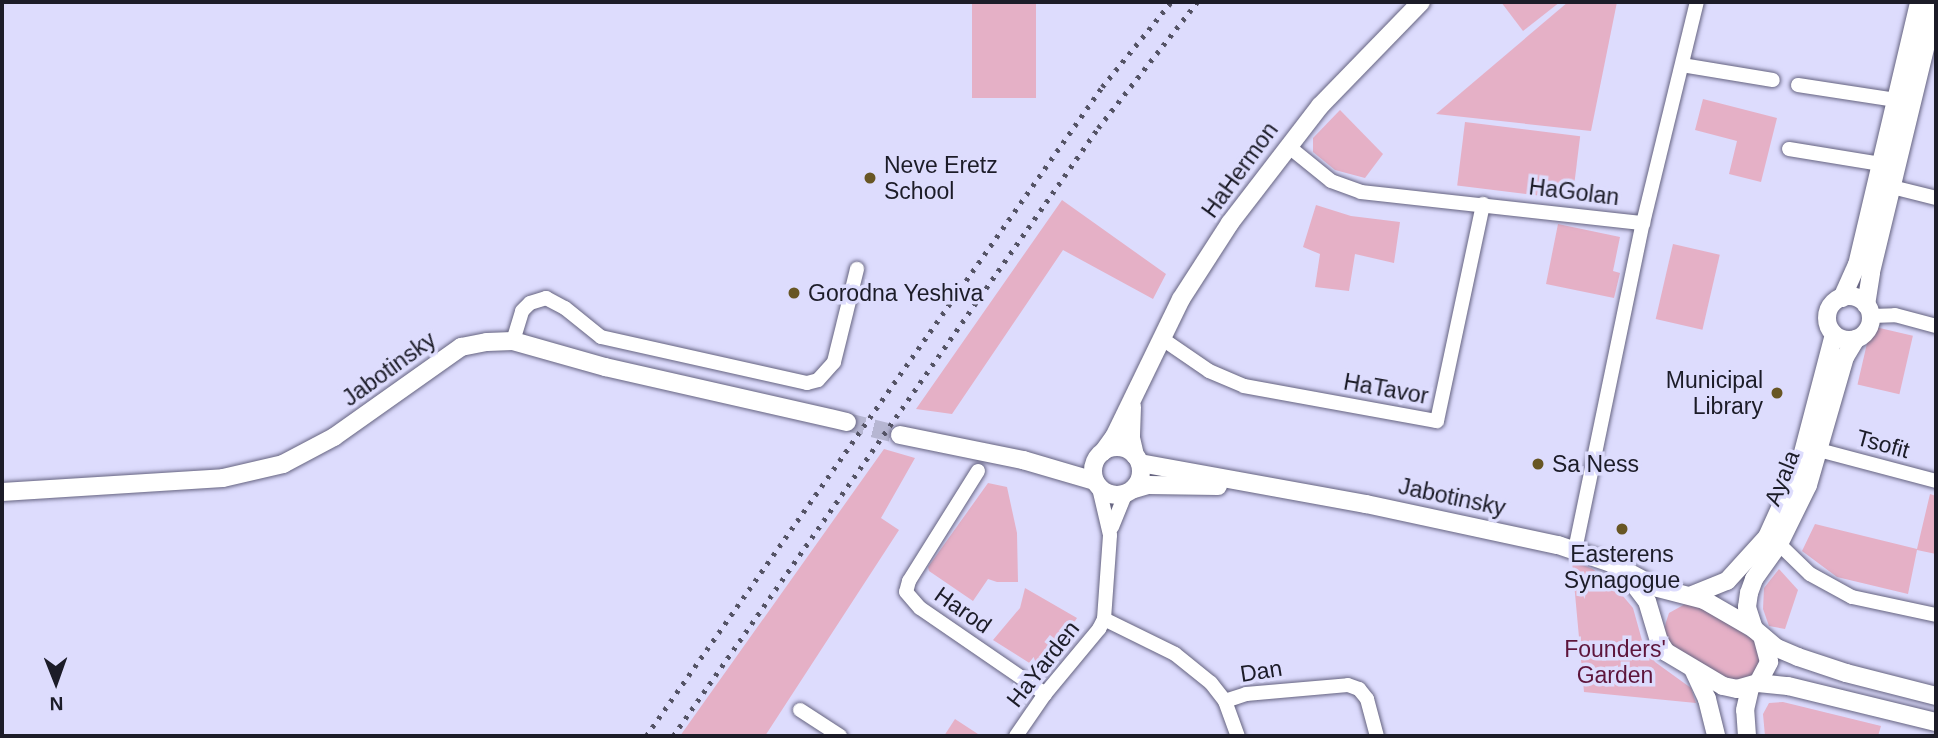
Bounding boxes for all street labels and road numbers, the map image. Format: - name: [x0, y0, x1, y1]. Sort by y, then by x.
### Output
- street label: HaHermon: [1196, 117, 1284, 223]
- street label: HaGolan: [1527, 173, 1621, 211]
- street label: Jabotinsky: [337, 326, 441, 412]
- street label: HaTavor: [1341, 368, 1431, 410]
- street label: Tsofit: [1854, 424, 1912, 464]
- street label: Ayala: [1759, 446, 1805, 510]
- street label: Jabotinsky: [1396, 472, 1508, 522]
- street label: Harod: [929, 581, 997, 639]
- street label: HaYarden: [1001, 615, 1085, 713]
- street label: Dan: [1238, 654, 1284, 688]

